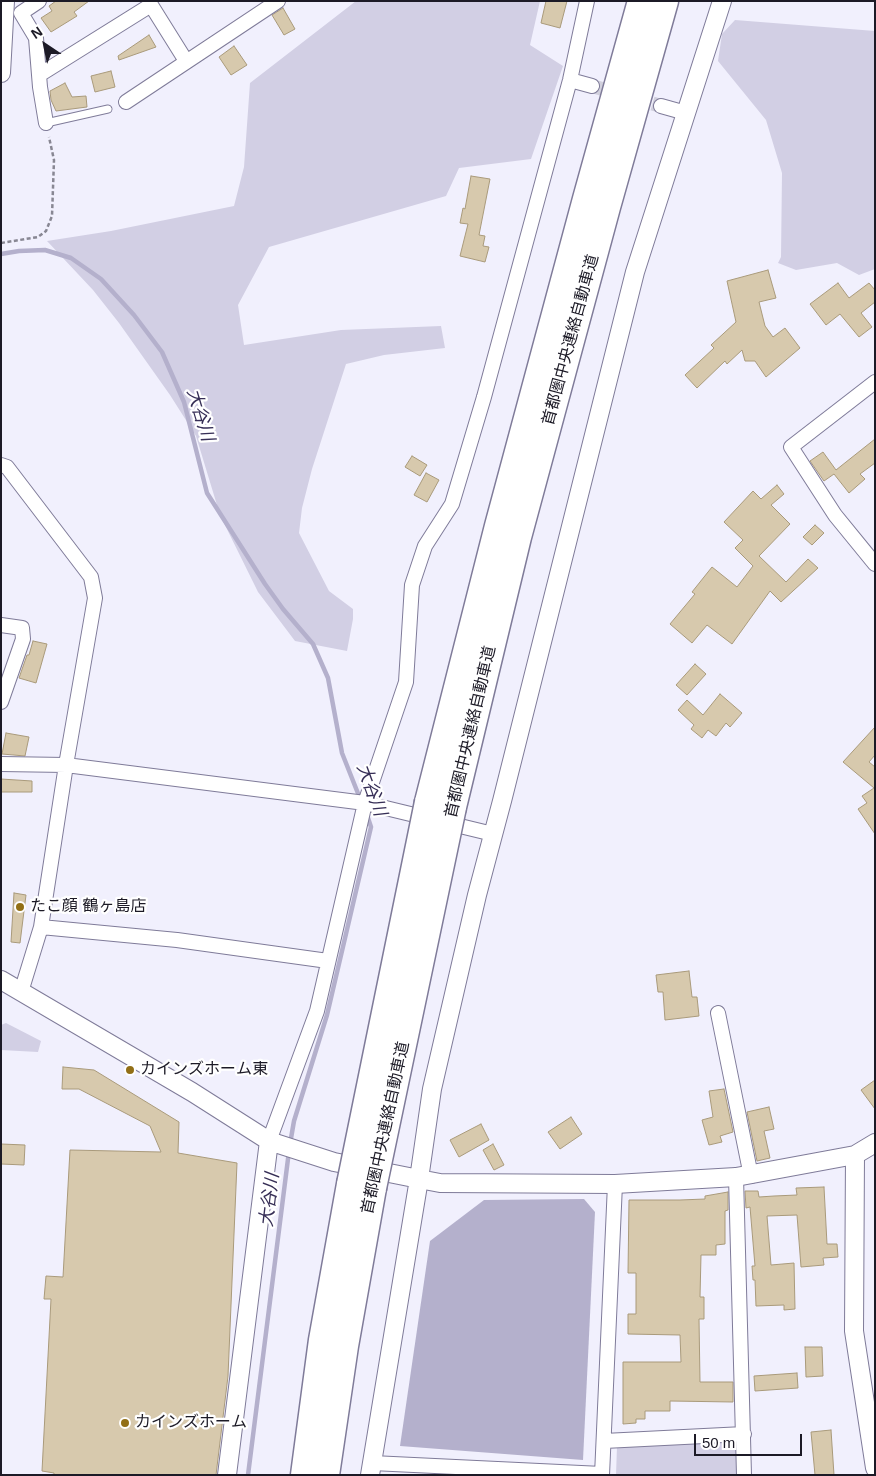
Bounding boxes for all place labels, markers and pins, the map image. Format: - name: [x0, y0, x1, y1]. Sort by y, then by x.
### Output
- place label: たこ顔 鶴ヶ島店: [30, 897, 146, 917]
- marker: たこ顔 鶴ヶ島店: [14, 901, 26, 913]
- place label: カインズホーム東: [140, 1060, 268, 1080]
- marker: カインズホーム東: [124, 1064, 136, 1076]
- place label: カインズホーム: [135, 1413, 247, 1433]
- marker: カインズホーム: [119, 1417, 131, 1429]

